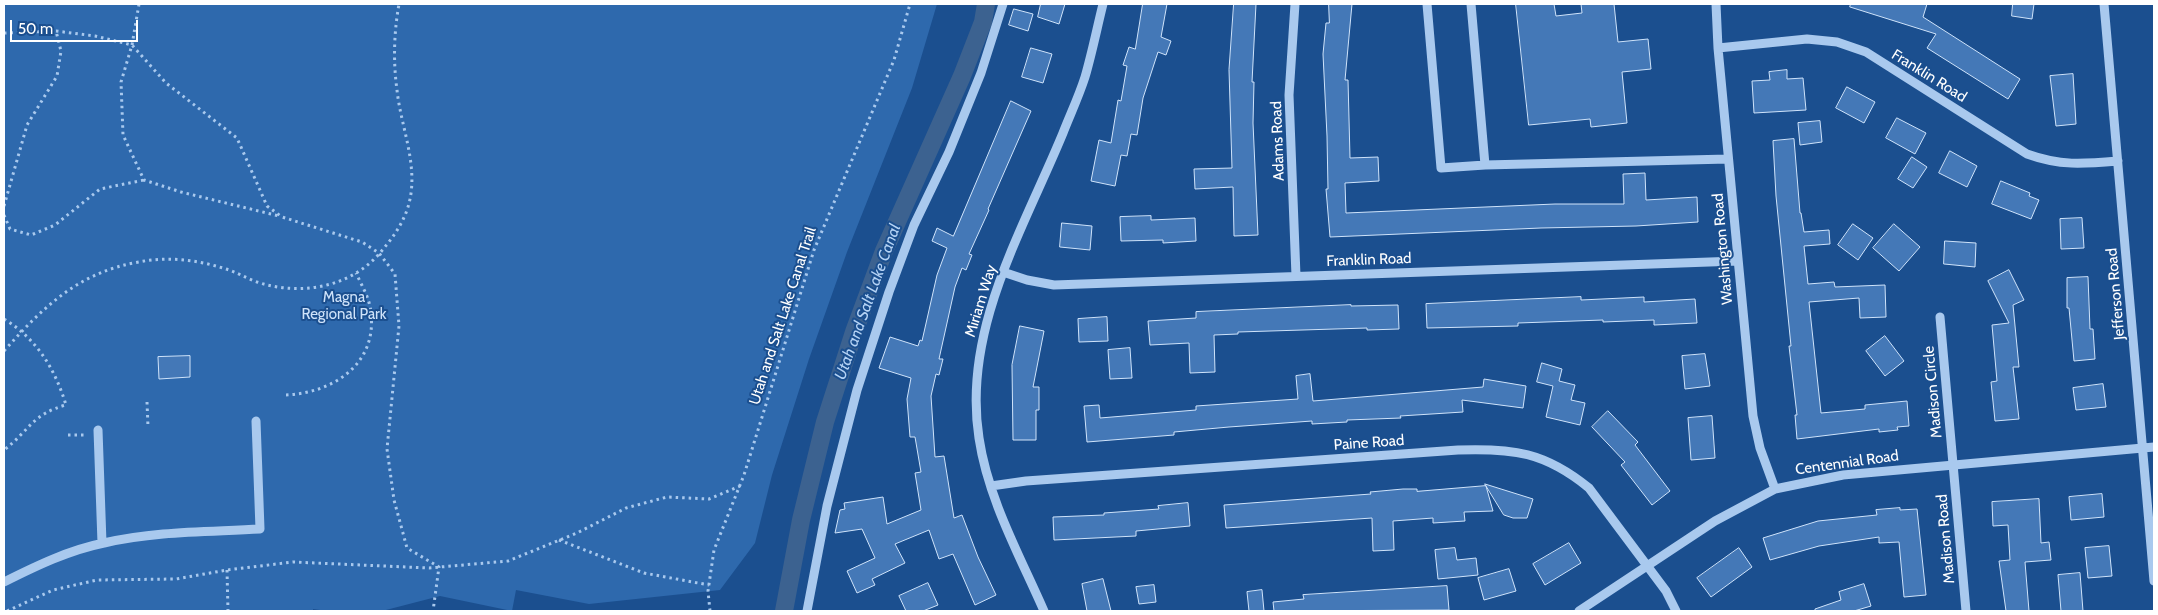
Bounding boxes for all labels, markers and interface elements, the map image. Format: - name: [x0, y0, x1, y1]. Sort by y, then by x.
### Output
- scale bar: [12, 10, 140, 42]
- text: 50 m: [18, 20, 53, 38]
- street label: Franklin Road: [1888, 46, 1970, 106]
- street label: Adams Road: [1268, 101, 1288, 181]
- street label: Washington Road: [1709, 193, 1737, 305]
- water label: Utah and Salt Lake Canal: [831, 222, 905, 382]
- street label: Utah and Salt Lake Canal Trail: [746, 225, 820, 407]
- street label: Jefferson Road: [2103, 247, 2129, 341]
- street label: Franklin Road: [1326, 250, 1412, 270]
- street label: Miriam Way: [961, 263, 1001, 339]
- park label: Magna Regional Park: [301, 289, 387, 324]
- street label: Madison Circle: [1920, 345, 1946, 439]
- street label: Paine Road: [1333, 432, 1405, 454]
- street label: Centennial Road: [1794, 447, 1900, 479]
- street label: Madison Road: [1933, 494, 1959, 584]

